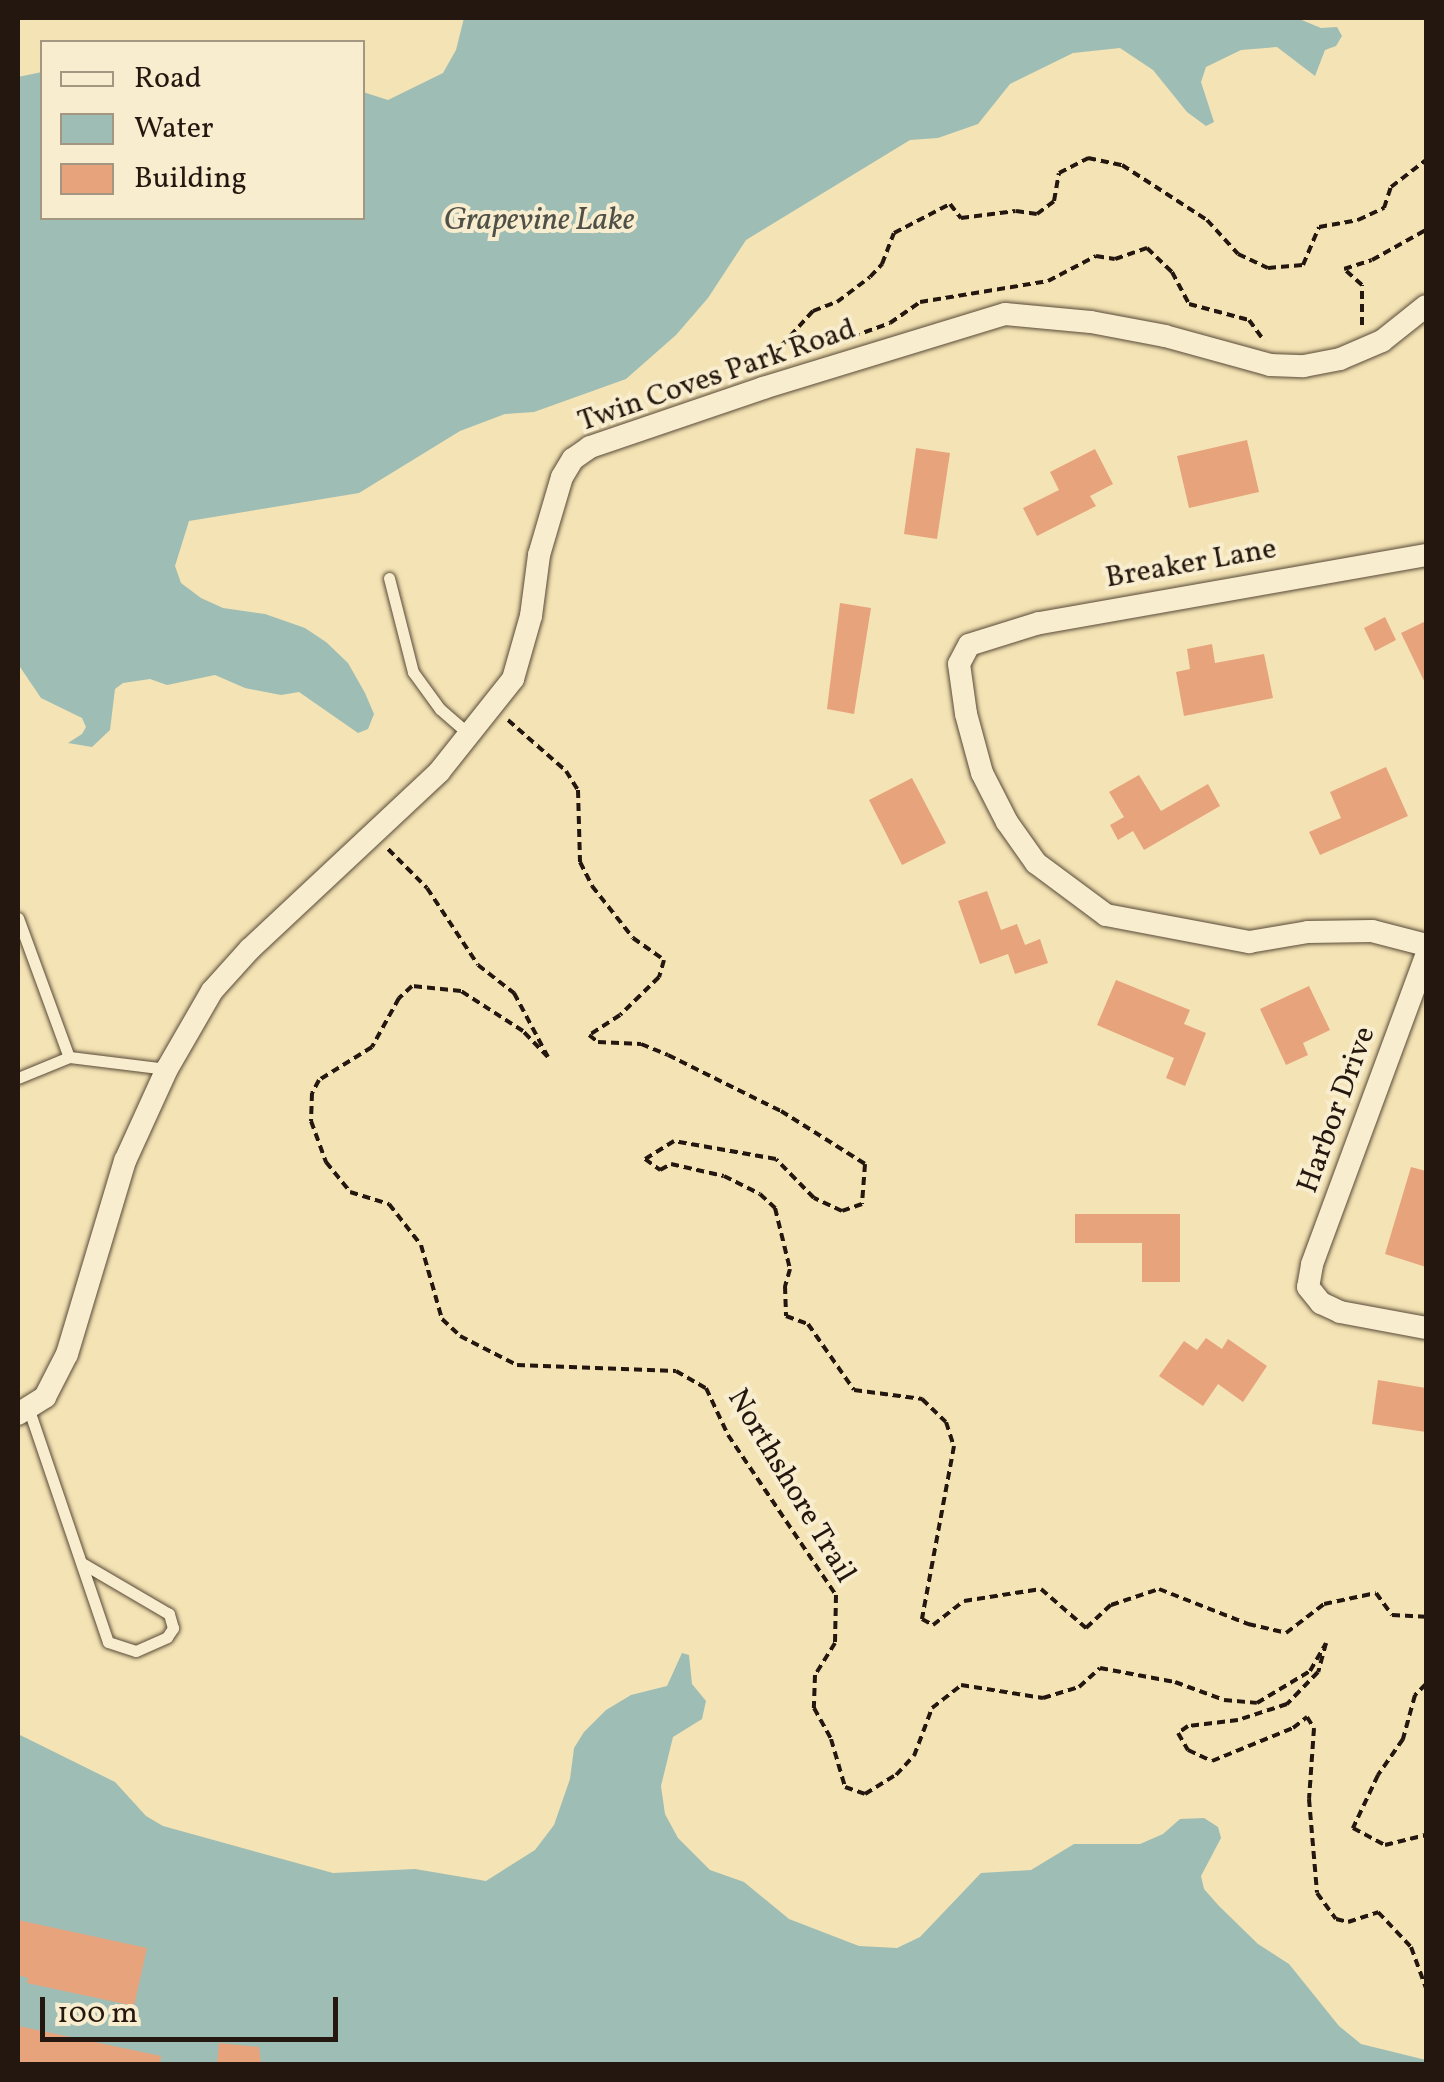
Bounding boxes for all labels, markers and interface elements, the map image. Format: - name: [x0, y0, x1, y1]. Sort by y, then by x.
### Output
- legend: [40, 40, 365, 220]
- text: Road: [134, 58, 202, 100]
- text: Water: [134, 108, 214, 150]
- text: Building: [134, 158, 247, 200]
- water label: Grapevine Lake: [444, 202, 634, 240]
- street label: Twin Coves Park Road: [574, 312, 860, 440]
- street label: Breaker Lane: [1103, 531, 1279, 597]
- street label: Harbor Drive: [1290, 1022, 1384, 1198]
- street label: Northshore Trail: [719, 1382, 863, 1590]
- scale bar: [45, 1977, 342, 2039]
- text: 100 m: [57, 1993, 138, 2035]

